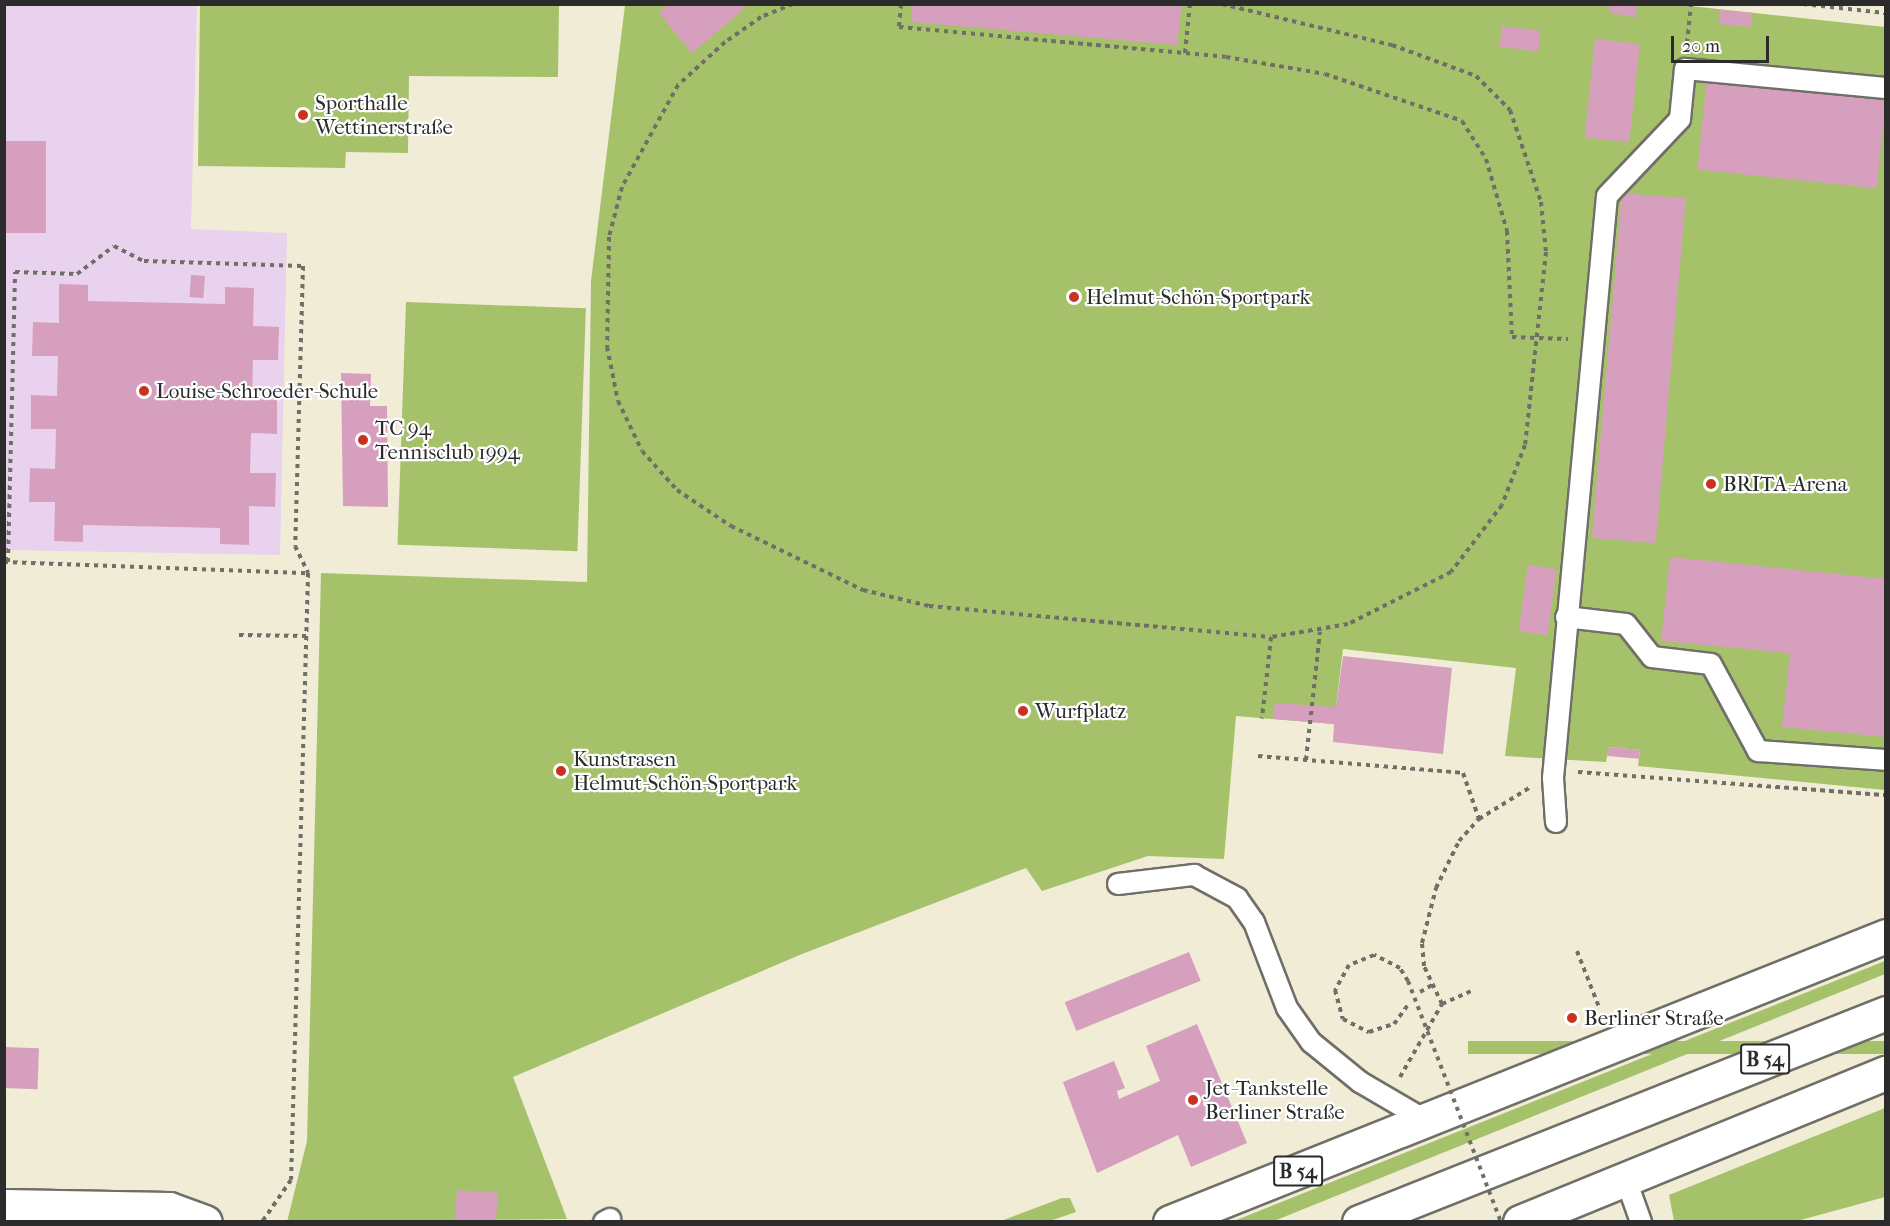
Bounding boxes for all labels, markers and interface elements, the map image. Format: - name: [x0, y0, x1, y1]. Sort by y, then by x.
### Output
- scale bar: [1674, 24, 1772, 62]
- text: 20 m: [1682, 36, 1720, 57]
- place label: Sporthalle Wettinerstraße: [315, 90, 453, 140]
- marker: Sporthalle Wettinerstraße: [296, 108, 310, 122]
- place label: Helmut-Schön-Sportpark: [1086, 284, 1310, 310]
- marker: Helmut-Schön-Sportpark: [1067, 290, 1081, 304]
- place label: Louise-Schroeder-Schule: [156, 378, 378, 404]
- marker: Louise-Schroeder-Schule: [137, 384, 151, 398]
- place label: TC 94 Tennisclub 1994: [375, 415, 520, 465]
- marker: TC 94 Tennisclub 1994: [356, 433, 370, 447]
- place label: BRITA-Arena: [1723, 471, 1847, 497]
- marker: BRITA-Arena: [1704, 477, 1718, 491]
- place label: Wurfplatz: [1035, 698, 1126, 724]
- marker: Wurfplatz: [1016, 704, 1030, 718]
- place label: Kunstrasen Helmut-Schön-Sportpark: [573, 746, 797, 796]
- marker: Kunstrasen Helmut-Schön-Sportpark: [554, 764, 568, 778]
- place label: Berliner Straße: [1584, 1005, 1724, 1031]
- marker: Berliner Straße: [1565, 1011, 1579, 1025]
- road number: B 54: [1740, 1042, 1790, 1076]
- place label: Jet-Tankstelle Berliner Straße: [1205, 1075, 1345, 1125]
- marker: Jet-Tankstelle Berliner Straße: [1186, 1093, 1200, 1107]
- road number: B 54: [1272, 1154, 1324, 1188]

